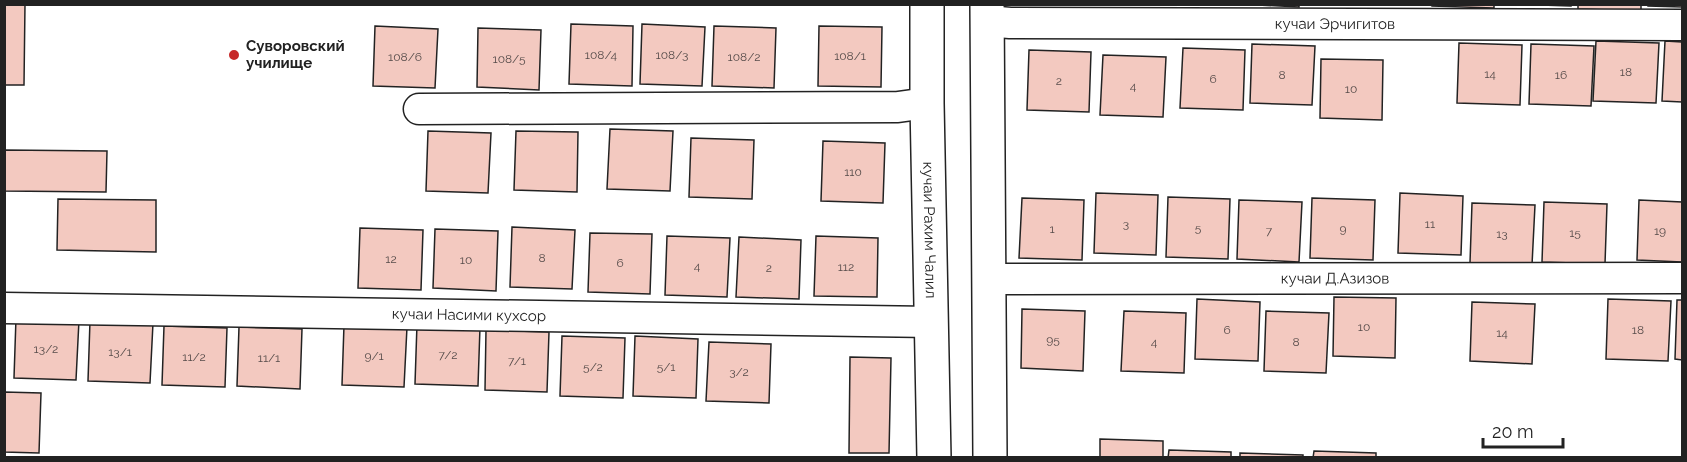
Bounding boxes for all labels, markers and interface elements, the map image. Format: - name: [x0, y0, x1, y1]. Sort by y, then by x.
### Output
- street label: кучаи Эрчигитов: [1275, 15, 1395, 33]
- place label: Суворовский училище: [246, 37, 345, 72]
- marker: Суворовский училище: [227, 48, 241, 62]
- house number: 108/4: [585, 48, 618, 62]
- house number: 108/3: [656, 48, 688, 62]
- house number: 108/1: [834, 49, 866, 63]
- house number: 108/6: [388, 50, 422, 64]
- house number: 108/2: [728, 50, 760, 64]
- house number: 108/5: [493, 52, 526, 66]
- house number: 18: [1620, 65, 1632, 79]
- house number: 14: [1484, 67, 1496, 81]
- house number: 8: [1278, 68, 1286, 82]
- house number: 16: [1555, 68, 1567, 82]
- house number: 6: [1209, 72, 1217, 86]
- house number: 2: [1056, 74, 1062, 88]
- house number: 4: [1130, 79, 1137, 93]
- house number: 10: [1345, 82, 1357, 96]
- street label: кучаи Рахим Чалил: [919, 161, 940, 299]
- house number: 110: [844, 165, 862, 179]
- house number: 3: [1123, 217, 1129, 231]
- house number: 11: [1425, 217, 1435, 231]
- house number: 5: [1195, 221, 1202, 235]
- house number: 1: [1049, 222, 1055, 236]
- house number: 9: [1339, 222, 1347, 236]
- house number: 7: [1266, 224, 1273, 238]
- house number: 19: [1654, 224, 1666, 238]
- house number: 15: [1569, 226, 1581, 240]
- house number: 13: [1496, 227, 1508, 241]
- house number: 8: [538, 251, 546, 265]
- house number: 12: [385, 252, 397, 266]
- house number: 10: [460, 253, 472, 267]
- house number: 6: [616, 256, 624, 270]
- house number: 4: [694, 259, 701, 273]
- house number: 112: [838, 260, 854, 274]
- house number: 2: [766, 261, 772, 275]
- street label: кучаи Д.Азизов: [1281, 269, 1389, 288]
- street label: кучаи Насими кухсор: [392, 305, 546, 325]
- house number: 10: [1358, 320, 1370, 334]
- house number: 6: [1223, 323, 1231, 337]
- house number: 18: [1632, 323, 1644, 337]
- house number: 14: [1496, 326, 1508, 340]
- house number: 95: [1046, 333, 1060, 347]
- house number: 4: [1151, 335, 1158, 349]
- house number: 8: [1292, 335, 1300, 349]
- house number: 13/2: [34, 342, 58, 356]
- house number: 13/1: [108, 345, 132, 359]
- house number: 7/2: [439, 348, 457, 362]
- house number: 9/1: [364, 349, 384, 363]
- house number: 11/2: [182, 350, 206, 364]
- house number: 11/1: [258, 351, 280, 365]
- house number: 7/1: [508, 354, 526, 368]
- house number: 5/2: [583, 360, 603, 374]
- house number: 5/1: [657, 360, 675, 374]
- house number: 3/2: [729, 365, 749, 379]
- scale bar: [1483, 411, 1562, 449]
- text: 20 m: [1492, 421, 1534, 442]

